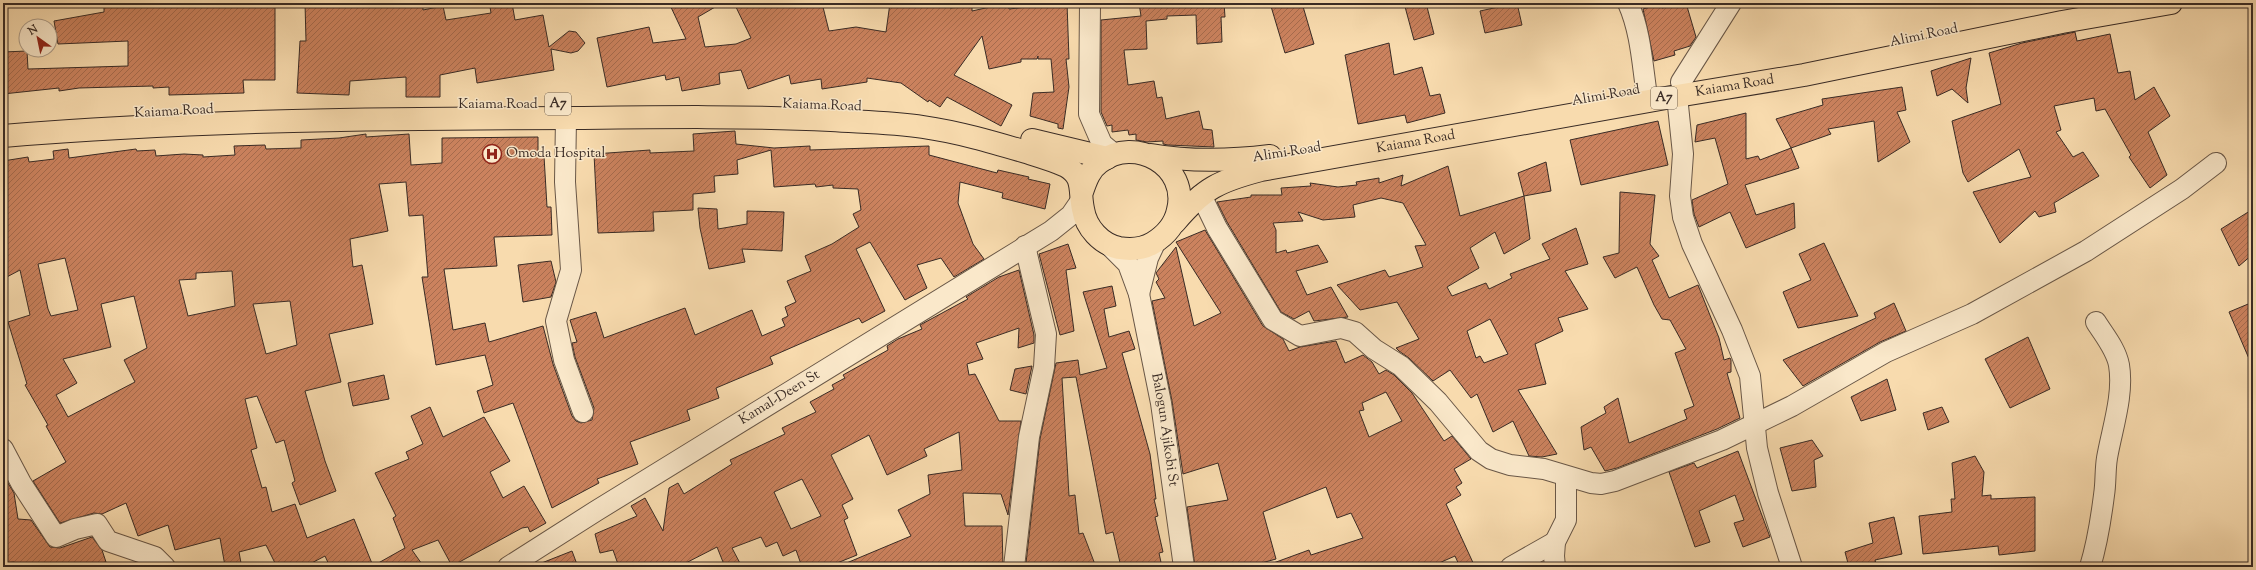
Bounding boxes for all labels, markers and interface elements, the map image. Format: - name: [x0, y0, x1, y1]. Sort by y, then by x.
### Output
- north arrow: [18, 18, 58, 58]
- street label: Alimi Road: [1888, 19, 1960, 53]
- text: N: [24, 21, 41, 40]
- street label: Kaiama Road: [1694, 70, 1776, 103]
- street label: Alimi Road: [1570, 80, 1642, 112]
- road number: A7: [1651, 87, 1677, 109]
- road number: A7: [545, 93, 571, 115]
- street label: Kaiama Road: [458, 95, 538, 115]
- street label: Kaiama Road: [782, 95, 862, 117]
- street label: Kaiama Road: [134, 100, 214, 124]
- street label: Kaiama Road: [1375, 126, 1457, 159]
- street label: Alimi Road: [1251, 138, 1323, 168]
- hospital icon: Omoda Hospital: [481, 143, 503, 165]
- place label: Omoda Hospital: [506, 144, 606, 164]
- street label: Kamal-Deen St: [735, 365, 824, 431]
- street label: Balogun Ajikobi St: [1145, 371, 1183, 488]

